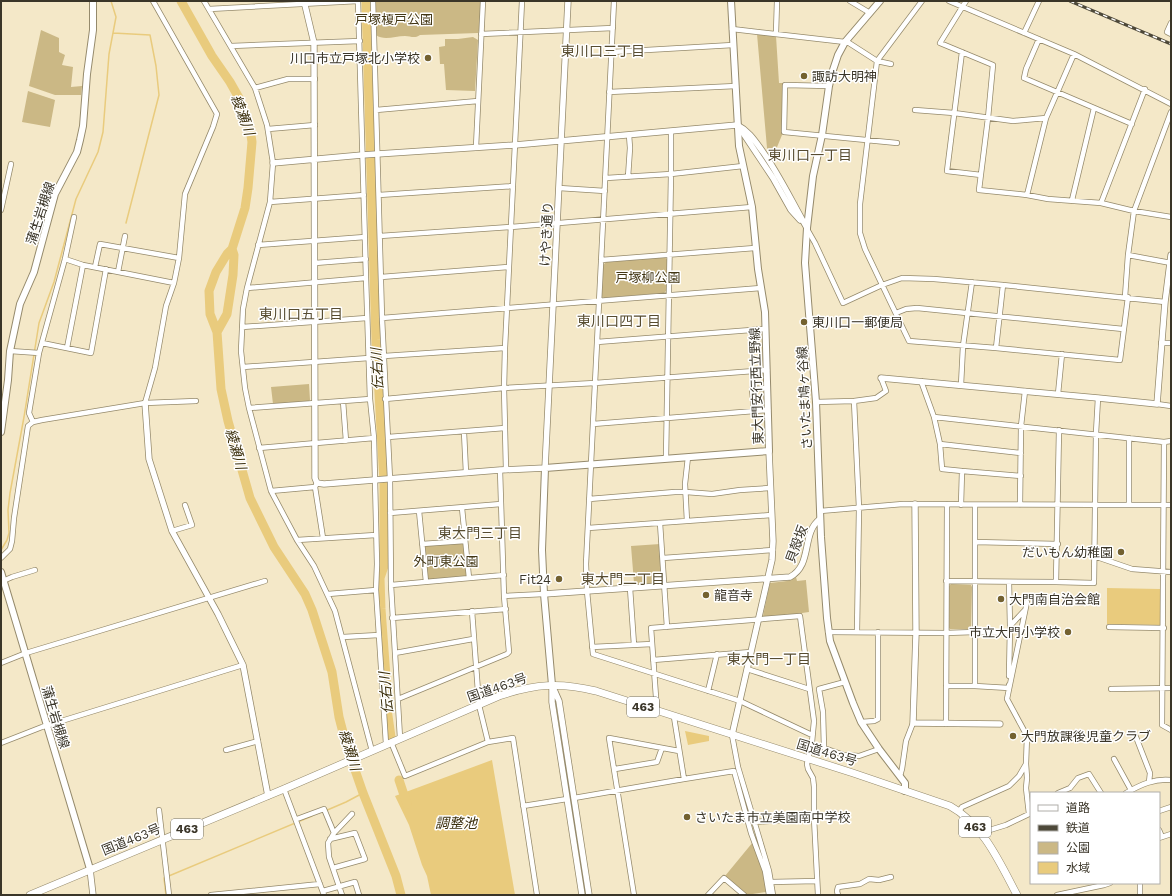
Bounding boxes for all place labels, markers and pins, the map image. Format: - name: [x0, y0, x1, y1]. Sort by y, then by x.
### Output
- place label: 川口市立戸塚北小学校: [290, 51, 420, 66]
- marker: 川口市立戸塚北小学校: [423, 53, 433, 63]
- place label: 諏訪大明神: [812, 69, 877, 84]
- marker: 諏訪大明神: [799, 71, 809, 81]
- place label: 東川口一郵便局: [812, 315, 903, 330]
- marker: 東川口一郵便局: [799, 317, 809, 327]
- place label: だいもん幼稚園: [1022, 545, 1113, 560]
- marker: だいもん幼稚園: [1116, 547, 1126, 557]
- place label: Fit24: [519, 572, 551, 587]
- marker: Fit24: [554, 574, 564, 584]
- place label: 龍音寺: [714, 588, 753, 603]
- marker: 龍音寺: [701, 590, 711, 600]
- place label: 大門南自治会館: [1009, 592, 1100, 607]
- marker: 大門南自治会館: [996, 594, 1006, 604]
- place label: 市立大門小学校: [969, 625, 1060, 640]
- marker: 市立大門小学校: [1063, 627, 1073, 637]
- place label: 大門放課後児童クラブ: [1021, 729, 1151, 744]
- marker: 大門放課後児童クラブ: [1008, 731, 1018, 741]
- place label: さいたま市立美園南中学校: [695, 810, 851, 825]
- marker: さいたま市立美園南中学校: [682, 812, 692, 822]

